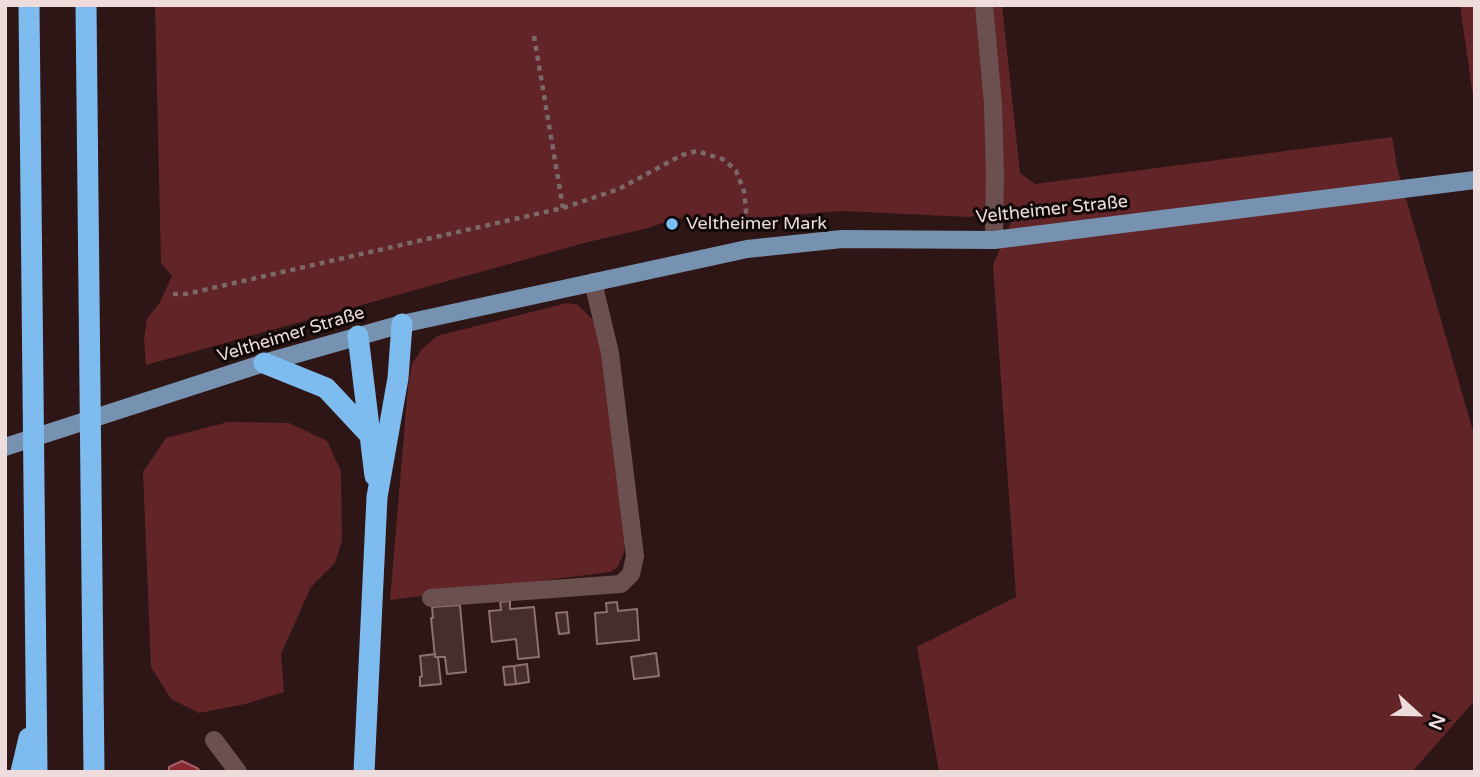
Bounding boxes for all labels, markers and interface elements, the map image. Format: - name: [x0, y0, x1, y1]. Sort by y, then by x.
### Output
- street label: Veltheimer Straße: [975, 191, 1129, 229]
- place label: Veltheimer Mark: [686, 213, 827, 235]
- marker: Veltheimer Mark: [664, 216, 680, 232]
- street label: Veltheimer Straße: [215, 302, 367, 368]
- north arrow: [1382, 679, 1452, 749]
- text: N: [1423, 711, 1450, 733]

